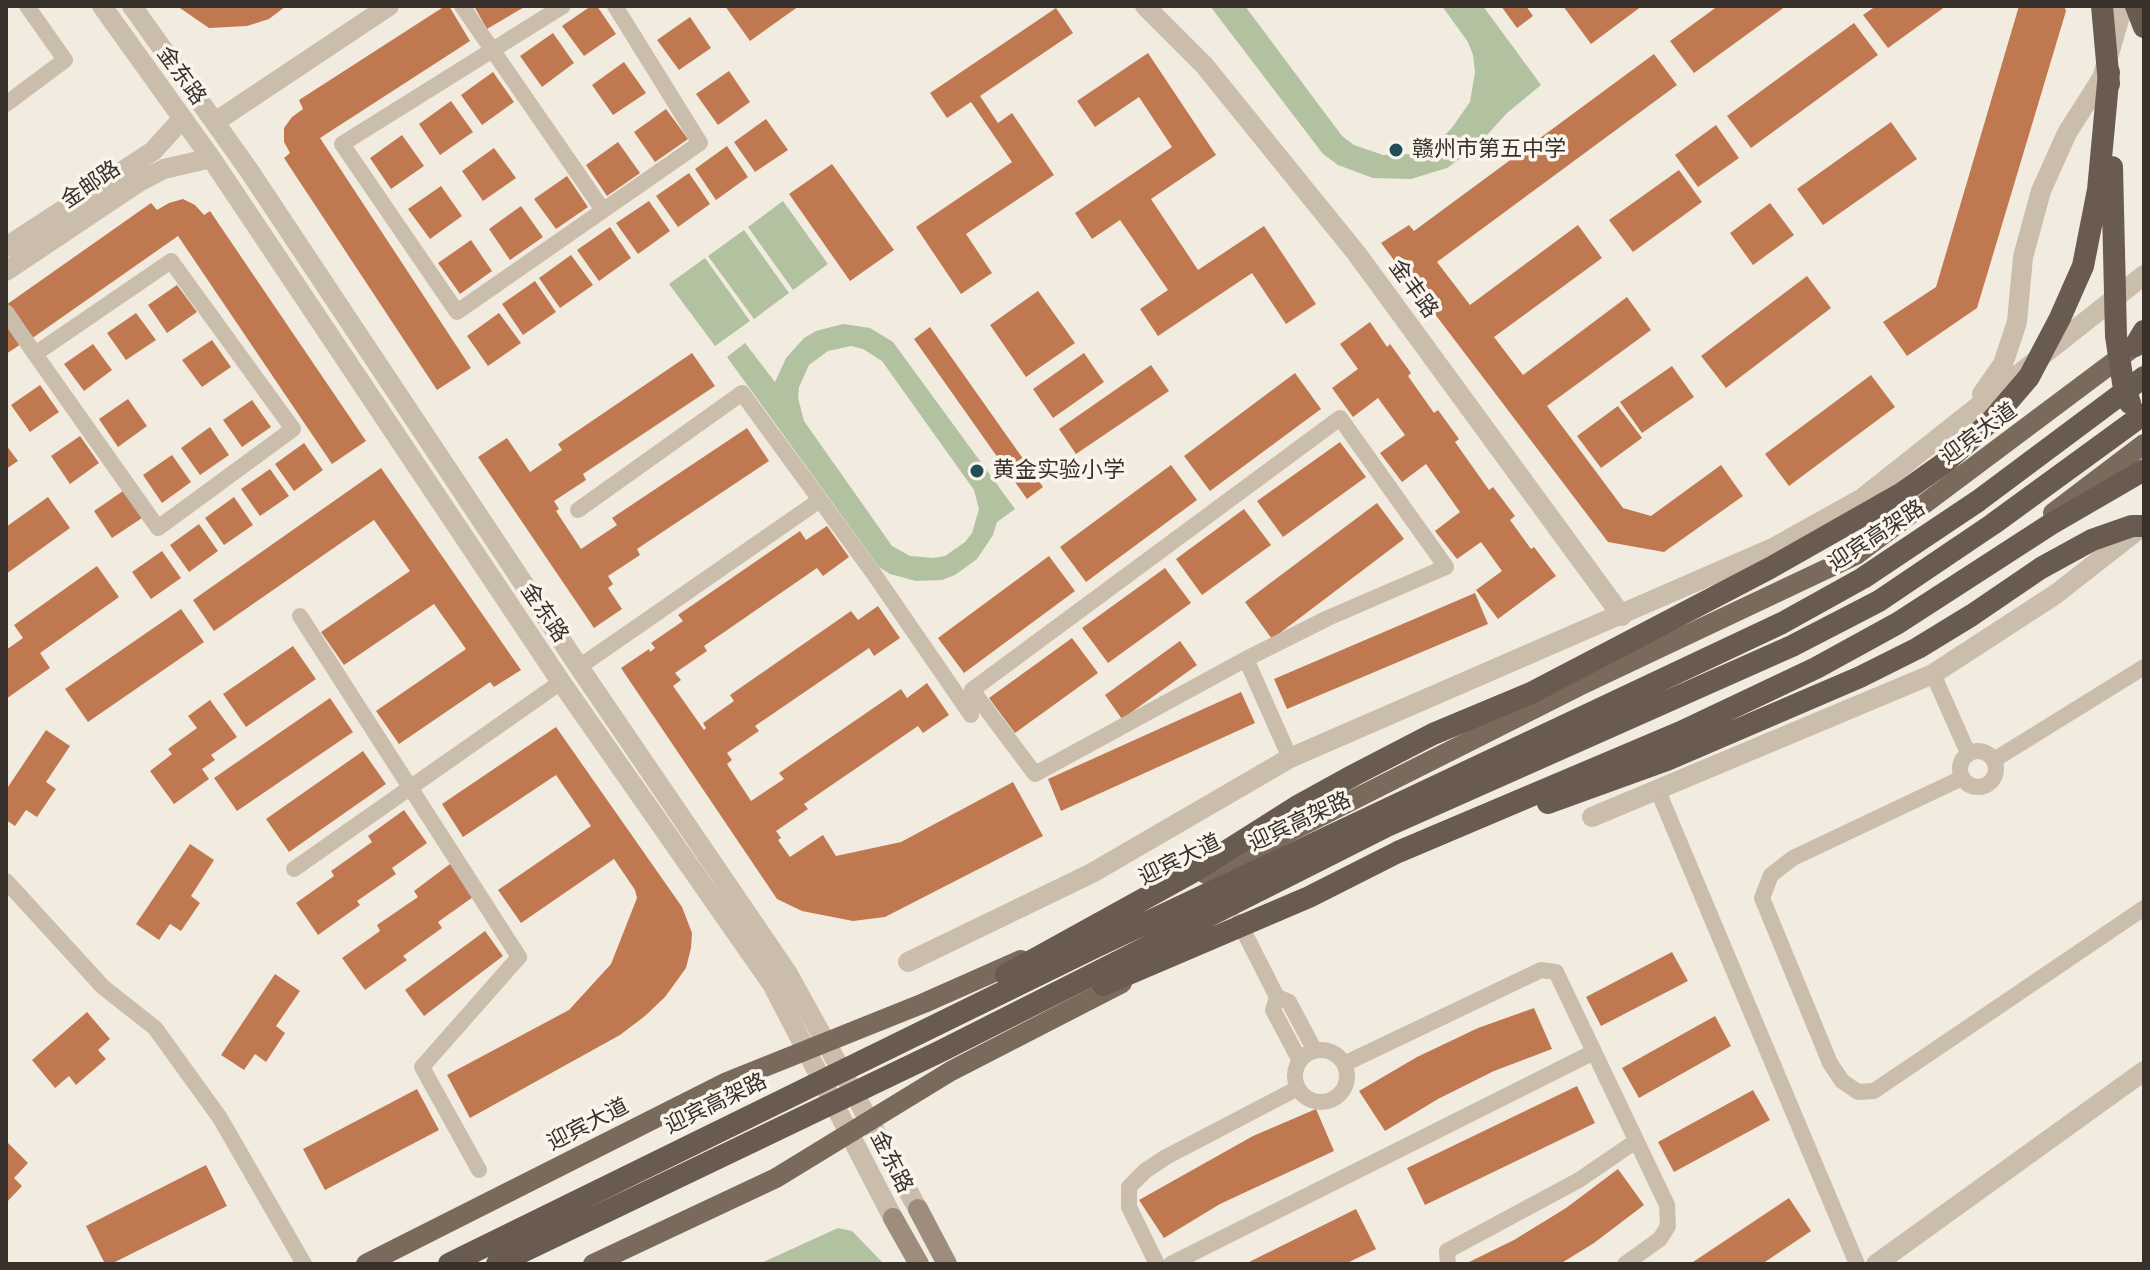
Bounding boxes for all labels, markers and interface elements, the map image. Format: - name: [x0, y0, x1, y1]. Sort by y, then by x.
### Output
- street label: 金东路: [151, 42, 211, 110]
- place label: 赣州市第五中学: [1412, 137, 1566, 163]
- marker: 赣州市第五中学: [1387, 141, 1405, 159]
- street label: 金邮路: [56, 156, 126, 214]
- street label: 金丰路: [1383, 255, 1443, 323]
- street label: 迎宾大道: [1936, 397, 2022, 471]
- place label: 黄金实验小学: [993, 458, 1125, 484]
- marker: 黄金实验小学: [968, 462, 986, 480]
- street label: 迎宾高架路: [1824, 495, 1930, 577]
- street label: 金东路: [515, 578, 573, 648]
- street label: 迎宾高架路: [1245, 787, 1355, 857]
- street label: 迎宾大道: [1135, 829, 1225, 891]
- street label: 迎宾高架路: [661, 1068, 771, 1140]
- street label: 迎宾大道: [543, 1093, 633, 1157]
- street label: 金东路: [864, 1127, 918, 1197]

